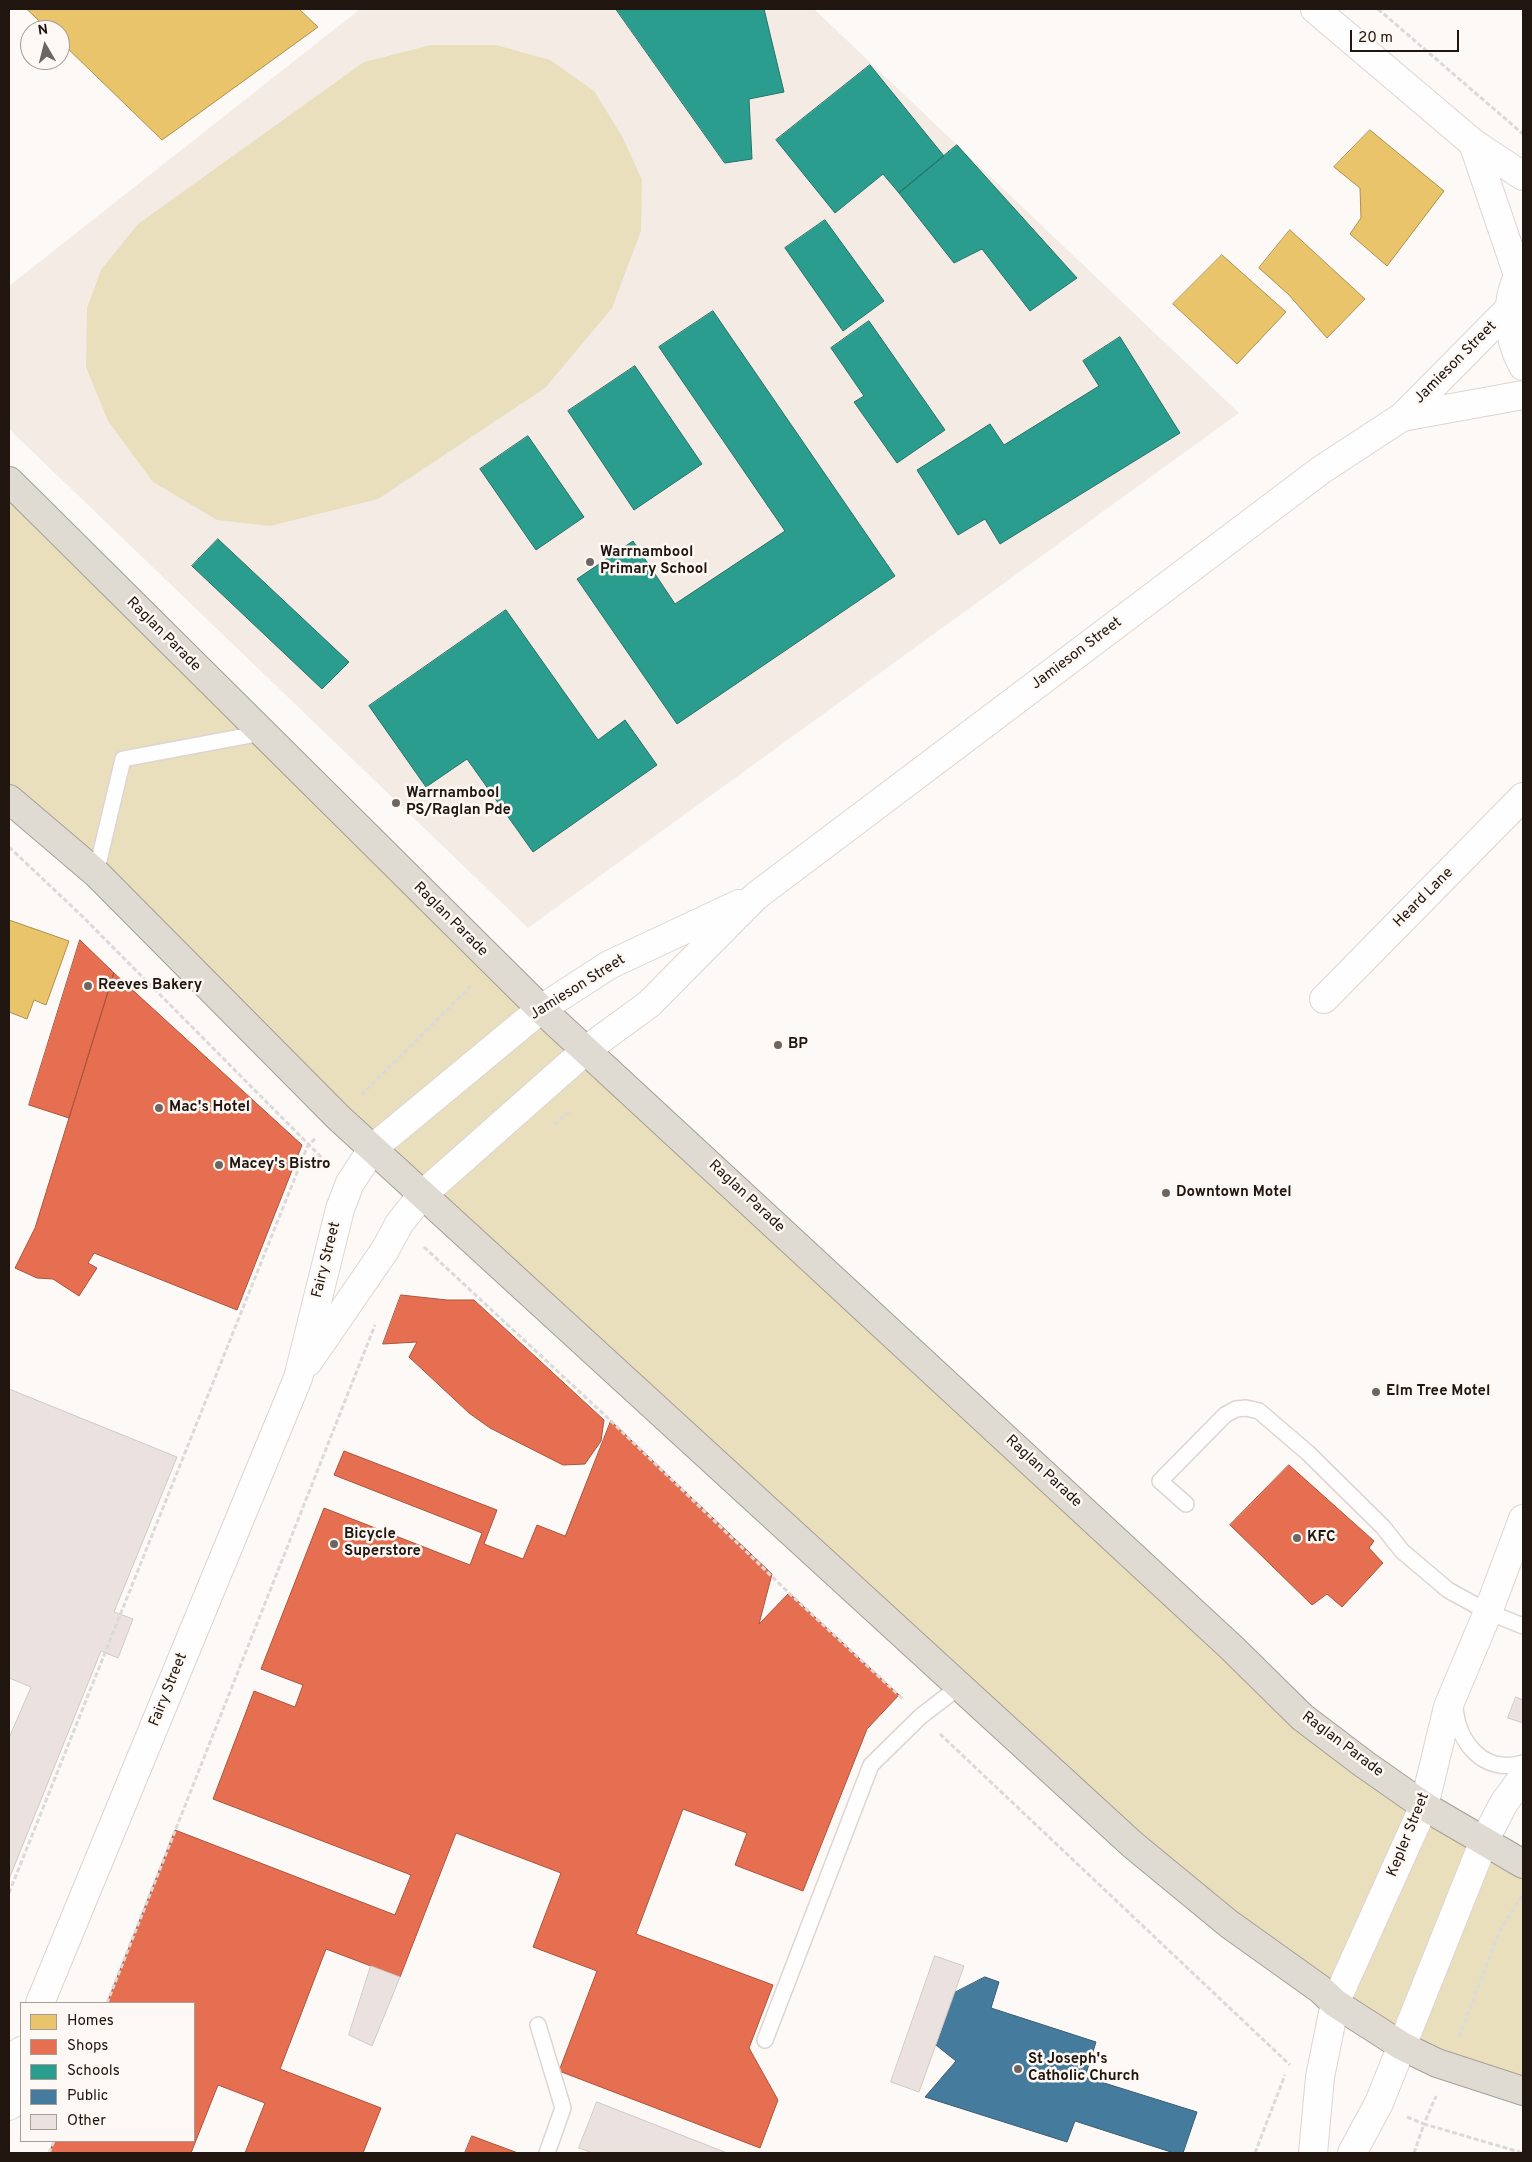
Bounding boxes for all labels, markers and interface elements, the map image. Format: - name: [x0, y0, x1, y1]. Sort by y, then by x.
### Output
- north arrow: [20, 20, 70, 70]
- scale bar: [1352, 20, 1461, 52]
- text: N: [37, 22, 49, 40]
- text: 20 m: [1358, 29, 1393, 48]
- street label: Jamieson Street: [1411, 318, 1501, 408]
- place label: Warrnambool Primary School: [600, 544, 708, 579]
- marker: Warrnambool Primary School: [584, 556, 596, 568]
- street label: Raglan Parade: [122, 594, 204, 676]
- street label: Jamieson Street: [1028, 614, 1126, 694]
- place label: Warrnambool PS/Raglan Pde: [406, 785, 511, 820]
- marker: Warrnambool PS/Raglan Pde: [390, 797, 402, 809]
- street label: Heard Lane: [1390, 864, 1458, 932]
- street label: Raglan Parade: [409, 879, 491, 961]
- street label: Jamieson Street: [527, 951, 629, 1025]
- place label: Reeves Bakery: [98, 977, 202, 995]
- marker: Reeves Bakery: [82, 980, 94, 992]
- place label: BP: [788, 1036, 808, 1054]
- marker: BP: [772, 1039, 784, 1051]
- place label: Mac's Hotel: [169, 1099, 250, 1117]
- marker: Mac's Hotel: [153, 1102, 165, 1114]
- place label: Macey's Bistro: [229, 1156, 330, 1174]
- street label: Raglan Parade: [704, 1157, 788, 1237]
- marker: Macey's Bistro: [213, 1159, 225, 1171]
- place label: Downtown Motel: [1176, 1184, 1292, 1202]
- marker: Downtown Motel: [1160, 1187, 1172, 1199]
- street label: Fairy Street: [309, 1220, 345, 1300]
- place label: Elm Tree Motel: [1386, 1383, 1490, 1401]
- marker: Elm Tree Motel: [1370, 1386, 1382, 1398]
- street label: Raglan Parade: [1001, 1432, 1085, 1512]
- place label: Bicycle Superstore: [344, 1526, 421, 1561]
- place label: KFC: [1307, 1529, 1336, 1547]
- marker: KFC: [1291, 1532, 1303, 1544]
- marker: Bicycle Superstore: [328, 1538, 340, 1550]
- street label: Fairy Street: [146, 1651, 192, 1729]
- street label: Raglan Parade: [1298, 1708, 1386, 1782]
- street label: Kepler Street: [1384, 1790, 1434, 1880]
- legend: [20, 2002, 195, 2142]
- text: Homes: [67, 2012, 114, 2031]
- text: Shops: [67, 2037, 108, 2056]
- place label: St Joseph's Catholic Church: [1028, 2051, 1139, 2086]
- text: Schools: [67, 2062, 120, 2081]
- marker: St Joseph's Catholic Church: [1012, 2063, 1024, 2075]
- text: Public: [67, 2087, 108, 2106]
- text: Other: [67, 2112, 106, 2131]

